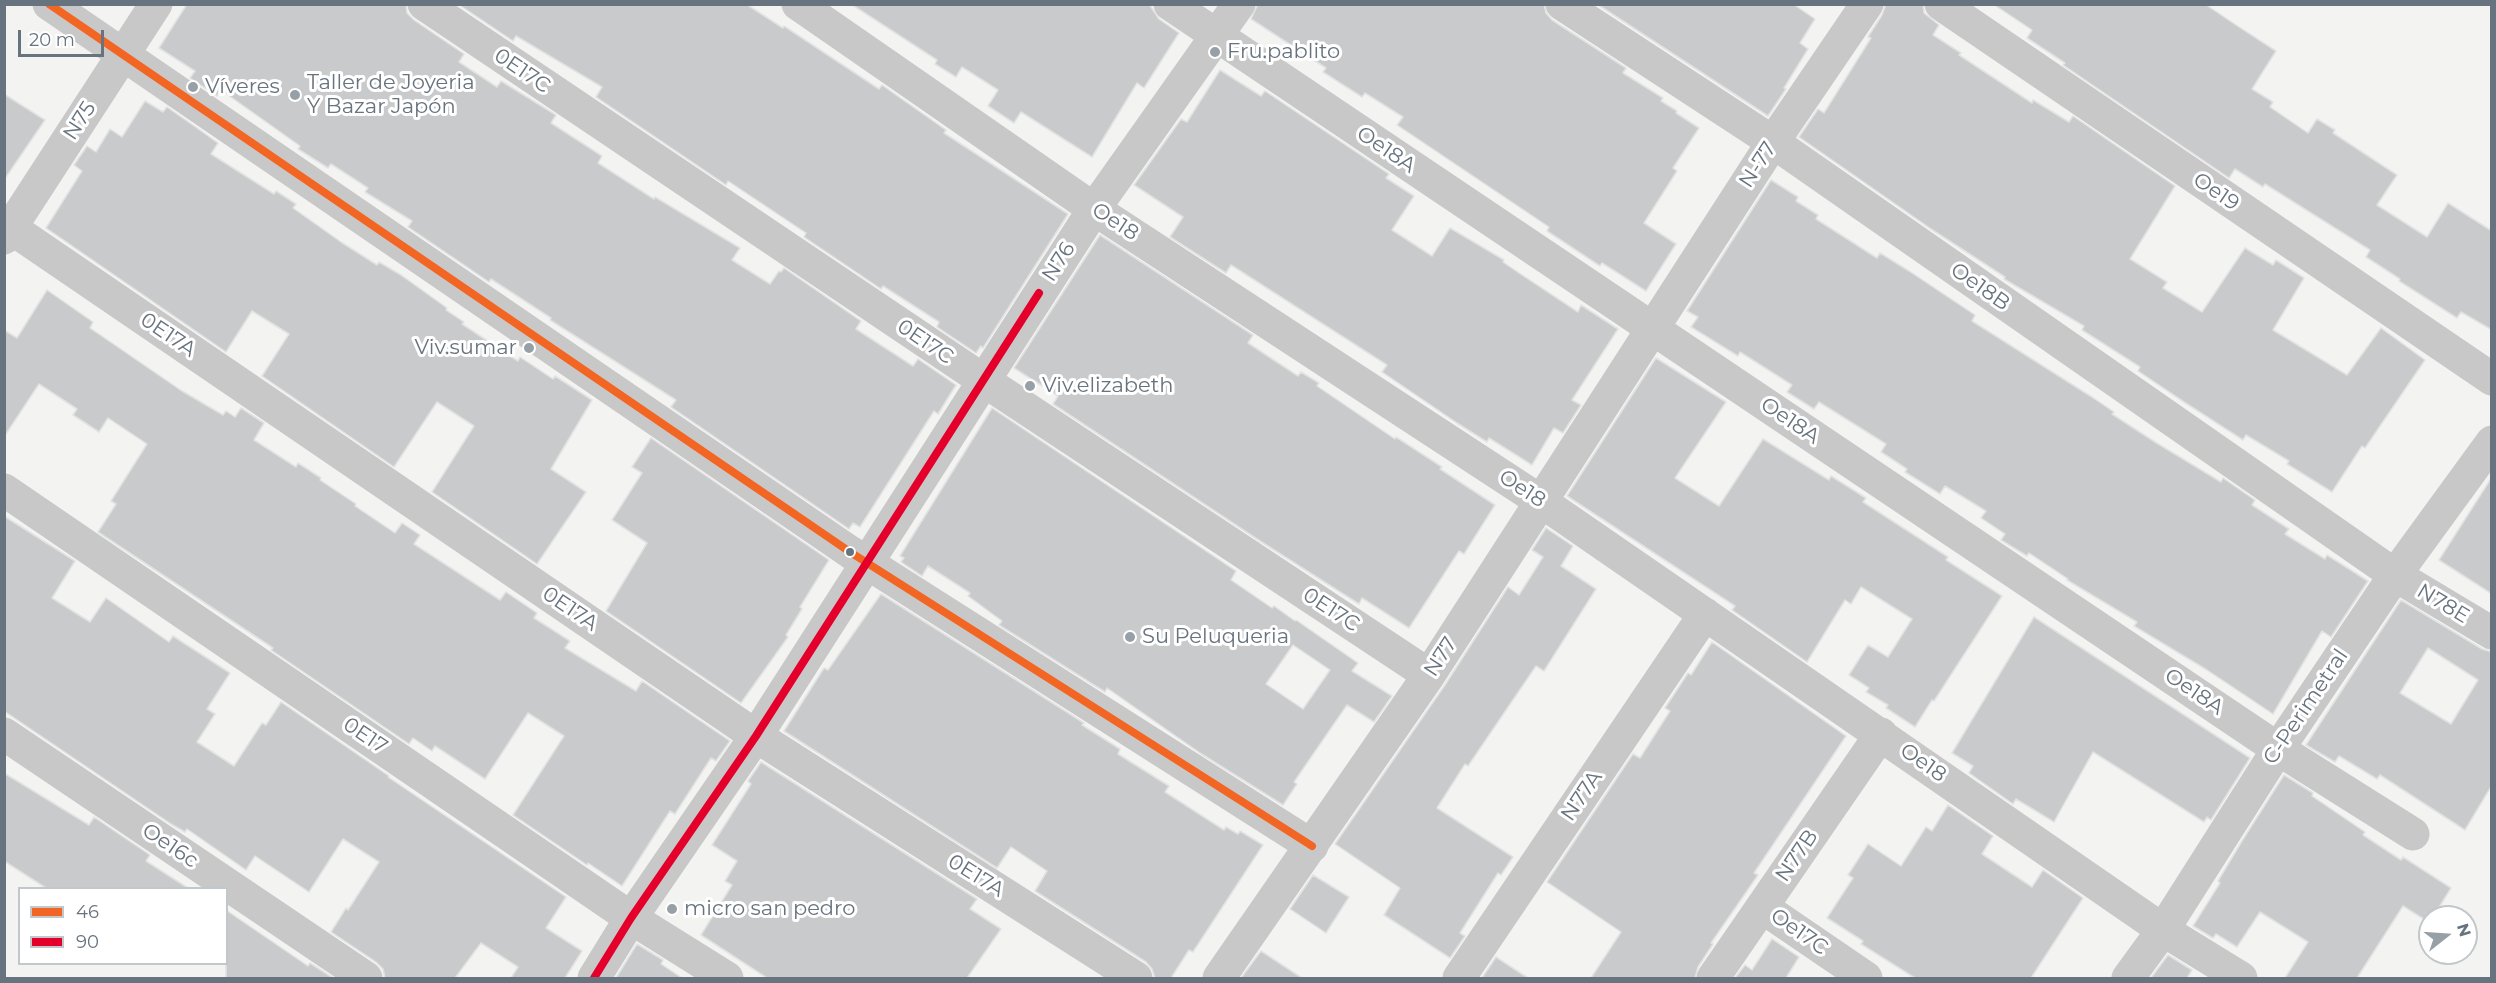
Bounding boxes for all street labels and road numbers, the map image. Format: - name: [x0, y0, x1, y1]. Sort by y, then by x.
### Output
- street label: 0E17C: [489, 43, 555, 99]
- street label: N75: [58, 97, 102, 145]
- street label: Oe18A: [1352, 121, 1420, 179]
- street label: N-77: [1734, 137, 1782, 193]
- street label: Oe19: [2188, 168, 2244, 216]
- street label: Oe18: [1087, 198, 1143, 246]
- street label: N76: [1037, 238, 1081, 286]
- street label: Oe18B: [1946, 258, 2014, 316]
- street label: 0E17A: [135, 307, 201, 363]
- street label: 0E17C: [892, 314, 958, 370]
- street label: Oe18A: [1756, 392, 1824, 450]
- street label: Oe18: [1494, 465, 1550, 513]
- street label: N78E: [2412, 579, 2474, 629]
- street label: 0E17A: [537, 581, 603, 637]
- street label: 0E17C: [1298, 582, 1364, 638]
- street label: N77: [1419, 633, 1463, 681]
- street label: C-Perimetral: [2258, 645, 2354, 769]
- street label: Oe18A: [2160, 663, 2228, 721]
- street label: 0E17: [338, 712, 392, 760]
- street label: Oe18: [1895, 738, 1951, 788]
- street label: N77A: [1556, 766, 1608, 826]
- street label: Oe16c: [137, 818, 203, 874]
- street label: N77B: [1770, 825, 1824, 887]
- street label: 0E17A: [943, 849, 1009, 903]
- street label: Oe17C: [1765, 903, 1833, 961]

